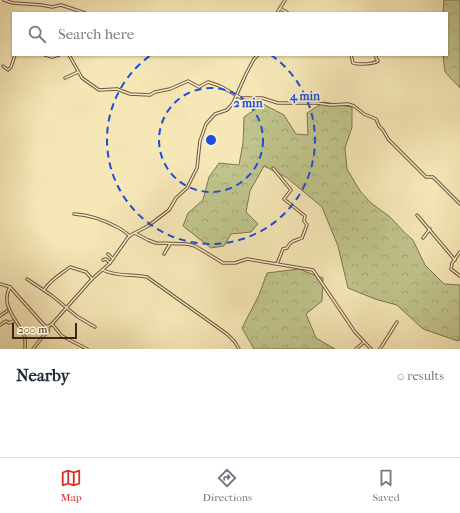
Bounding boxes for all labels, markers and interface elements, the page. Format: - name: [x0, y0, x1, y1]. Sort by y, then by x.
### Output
- search box: [12, 12, 448, 56]
- icon: search: [26, 23, 48, 45]
- text: Search here: [58, 25, 134, 43]
- text: 4 min: [289, 89, 321, 104]
- text: 2 min: [233, 96, 264, 110]
- centre of rings: [204, 133, 218, 147]
- scale bar: [12, 321, 77, 340]
- text: 200 m: [18, 323, 47, 336]
- text: Nearby: [16, 365, 70, 385]
- text: 0 results: [397, 368, 444, 383]
- tab: Map: [60, 467, 82, 504]
- tab: Directions: [203, 467, 252, 504]
- tab: Saved: [372, 467, 400, 504]

